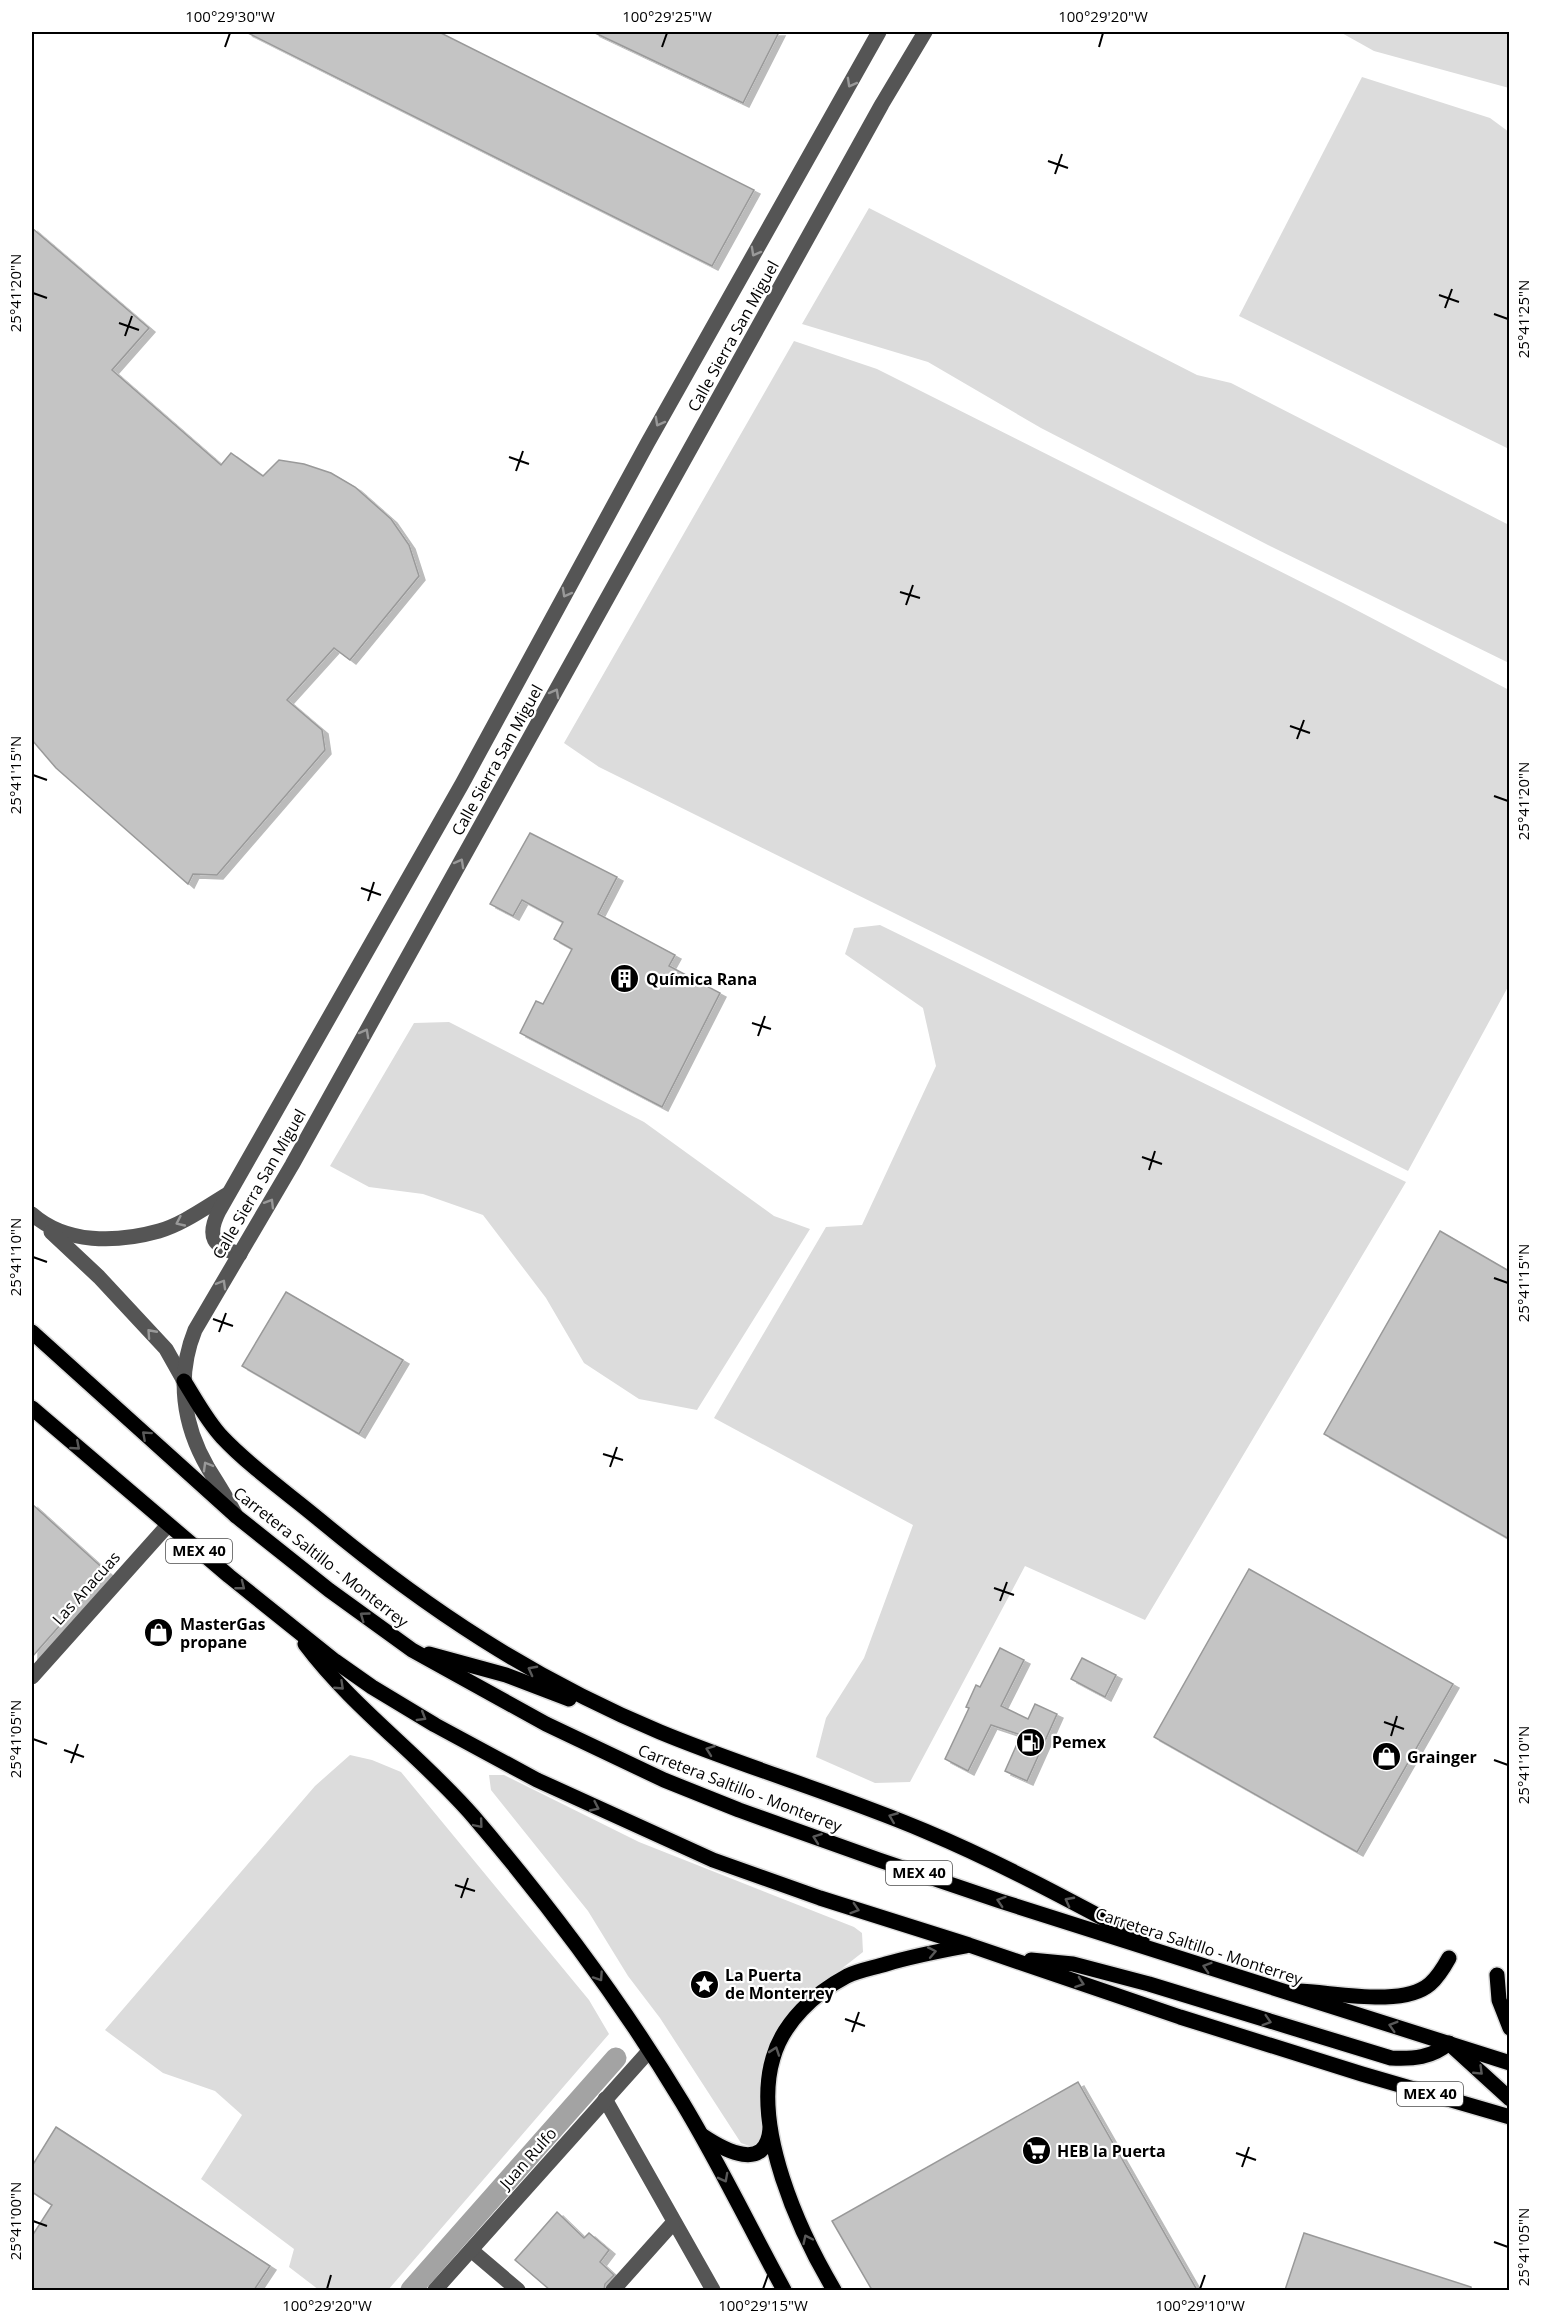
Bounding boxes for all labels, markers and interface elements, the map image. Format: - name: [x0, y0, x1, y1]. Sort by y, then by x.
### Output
- text: 100°29'30"W: [185, 6, 275, 26]
- text: 100°29'25"W: [622, 6, 712, 26]
- text: 100°29'20"W: [1058, 6, 1148, 26]
- one-way arrow: [847, 76, 858, 87]
- one-way arrow: [751, 246, 762, 256]
- text: 25°41'20"N: [5, 254, 25, 332]
- street label: Calle Sierra San Miguel: [682, 256, 784, 416]
- text: 25°41'25"N: [1513, 280, 1533, 358]
- one-way arrow: [655, 416, 666, 426]
- one-way arrow: [562, 587, 573, 597]
- street label: Calle Sierra San Miguel: [446, 680, 548, 840]
- one-way arrow: [548, 689, 559, 699]
- text: 25°41'15"N: [5, 736, 25, 814]
- text: 25°41'20"N: [1513, 762, 1533, 840]
- one-way arrow: [453, 859, 464, 869]
- building icon: Química Rana: [609, 963, 641, 995]
- place label: Química Rana: [646, 968, 757, 990]
- one-way arrow: [358, 1029, 370, 1040]
- street label: Calle Sierra San Miguel: [207, 1105, 311, 1263]
- one-way arrow: [262, 1199, 274, 1209]
- one-way arrow: [175, 1214, 186, 1226]
- text: 25°41'10"N: [5, 1218, 25, 1296]
- text: 25°41'15"N: [1513, 1244, 1533, 1322]
- one-way arrow: [215, 1280, 226, 1290]
- one-way arrow: [147, 1329, 158, 1340]
- one-way arrow: [142, 1431, 153, 1442]
- one-way arrow: [69, 1439, 80, 1450]
- one-way arrow: [203, 1462, 215, 1472]
- street label: Carretera Saltillo - Monterrey: [229, 1482, 414, 1633]
- road number: MEX 40: [166, 1539, 232, 1563]
- street label: Las Anacuas: [47, 1547, 125, 1629]
- one-way arrow: [234, 1578, 245, 1589]
- one-way arrow: [360, 1612, 371, 1623]
- place label: MasterGas propane: [180, 1613, 266, 1653]
- shop icon: MasterGas propane: [143, 1617, 175, 1649]
- one-way arrow: [528, 1666, 539, 1677]
- one-way arrow: [333, 1679, 344, 1690]
- text: 25°41'05"N: [5, 1700, 25, 1778]
- one-way arrow: [416, 1710, 426, 1722]
- fuel station icon: Pemex: [1015, 1726, 1047, 1758]
- text: 25°41'10"N: [1513, 1726, 1533, 1804]
- place label: Pemex: [1052, 1731, 1107, 1753]
- street label: Carretera Saltillo - Monterrey: [635, 1739, 846, 1837]
- shop icon: Grainger: [1370, 1741, 1402, 1773]
- one-way arrow: [705, 1745, 716, 1758]
- place label: Grainger: [1407, 1746, 1477, 1768]
- one-way arrow: [589, 1800, 600, 1812]
- one-way arrow: [888, 1812, 899, 1825]
- one-way arrow: [472, 1817, 483, 1828]
- one-way arrow: [812, 1832, 823, 1845]
- road number: MEX 40: [886, 1861, 952, 1885]
- one-way arrow: [996, 1896, 1007, 1909]
- one-way arrow: [1064, 1896, 1075, 1908]
- one-way arrow: [849, 1902, 860, 1914]
- street label: Carretera Saltillo - Monterrey: [1093, 1902, 1306, 1990]
- one-way arrow: [927, 1946, 937, 1959]
- one-way arrow: [1202, 1962, 1213, 1974]
- place label: La Puerta de Monterrey: [725, 1964, 835, 2004]
- place icon: La Puerta de Monterrey: [688, 1968, 720, 2000]
- one-way arrow: [592, 1970, 603, 1981]
- one-way arrow: [1074, 1976, 1085, 1989]
- one-way arrow: [1261, 2014, 1272, 2026]
- one-way arrow: [1388, 2021, 1399, 2033]
- one-way arrow: [768, 2046, 781, 2057]
- one-way arrow: [1471, 2064, 1482, 2075]
- road number: MEX 40: [1397, 2082, 1463, 2106]
- street label: Juan Rulfo: [493, 2123, 562, 2195]
- supermarket icon: HEB la Puerta: [1020, 2135, 1052, 2167]
- place label: HEB la Puerta: [1057, 2140, 1166, 2162]
- one-way arrow: [717, 2172, 728, 2183]
- text: 25°41'00"N: [5, 2182, 25, 2260]
- text: 25°41'05"N: [1513, 2208, 1533, 2286]
- one-way arrow: [803, 2234, 815, 2245]
- text: 100°29'20"W: [282, 2295, 372, 2315]
- text: 100°29'15"W: [718, 2295, 808, 2315]
- text: 100°29'10"W: [1155, 2295, 1245, 2315]

